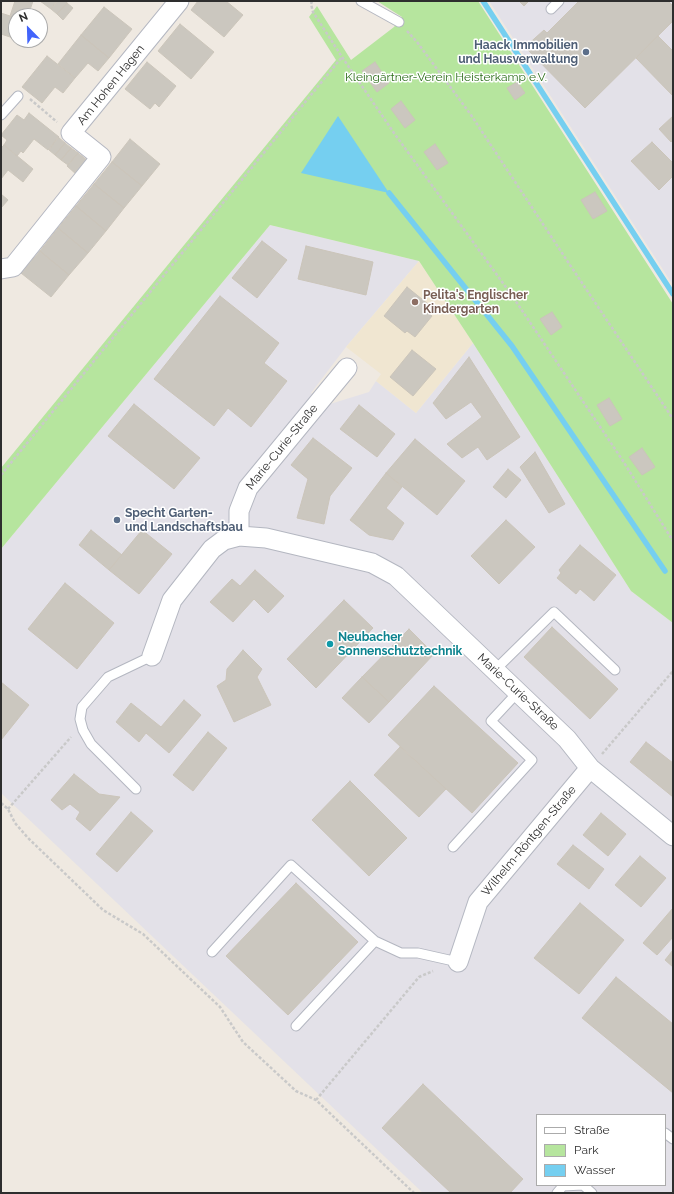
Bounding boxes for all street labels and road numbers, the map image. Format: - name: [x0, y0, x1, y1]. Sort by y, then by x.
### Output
- street label: Am Hohen Hagen: [74, 42, 148, 128]
- street label: Marie-Curie-Straße: [243, 401, 321, 493]
- street label: Marie-Curie-Straße: [474, 651, 562, 733]
- street label: Wilhelm-Röntgen-Straße: [479, 783, 579, 899]

